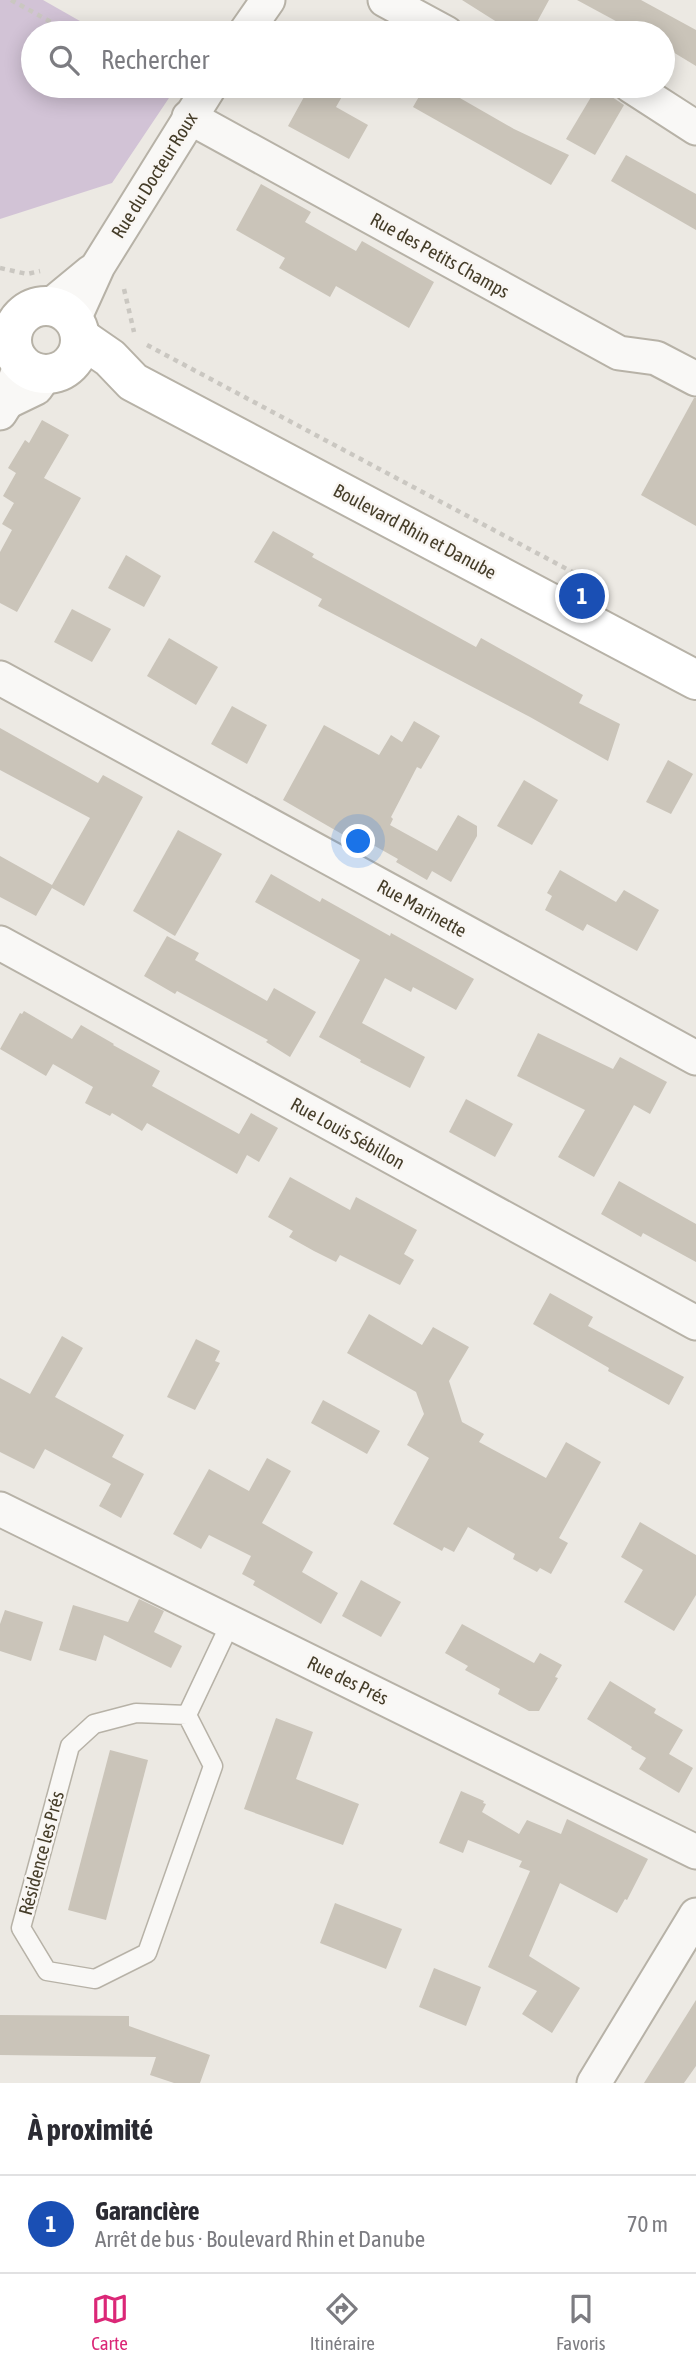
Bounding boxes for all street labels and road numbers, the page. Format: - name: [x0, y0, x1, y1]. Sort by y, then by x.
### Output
- street label: Rue du Docteur Roux: [107, 108, 202, 242]
- street label: Rue des Petits Champs: [367, 208, 513, 302]
- street label: Boulevard Rhin et Danube: [330, 479, 500, 583]
- street label: Rue Marinette: [374, 874, 470, 942]
- street label: Rue Louis Sébillon: [287, 1093, 409, 1173]
- street label: Rue des Prés: [304, 1651, 392, 1709]
- street label: Résidence les Prés: [14, 1788, 68, 1917]

